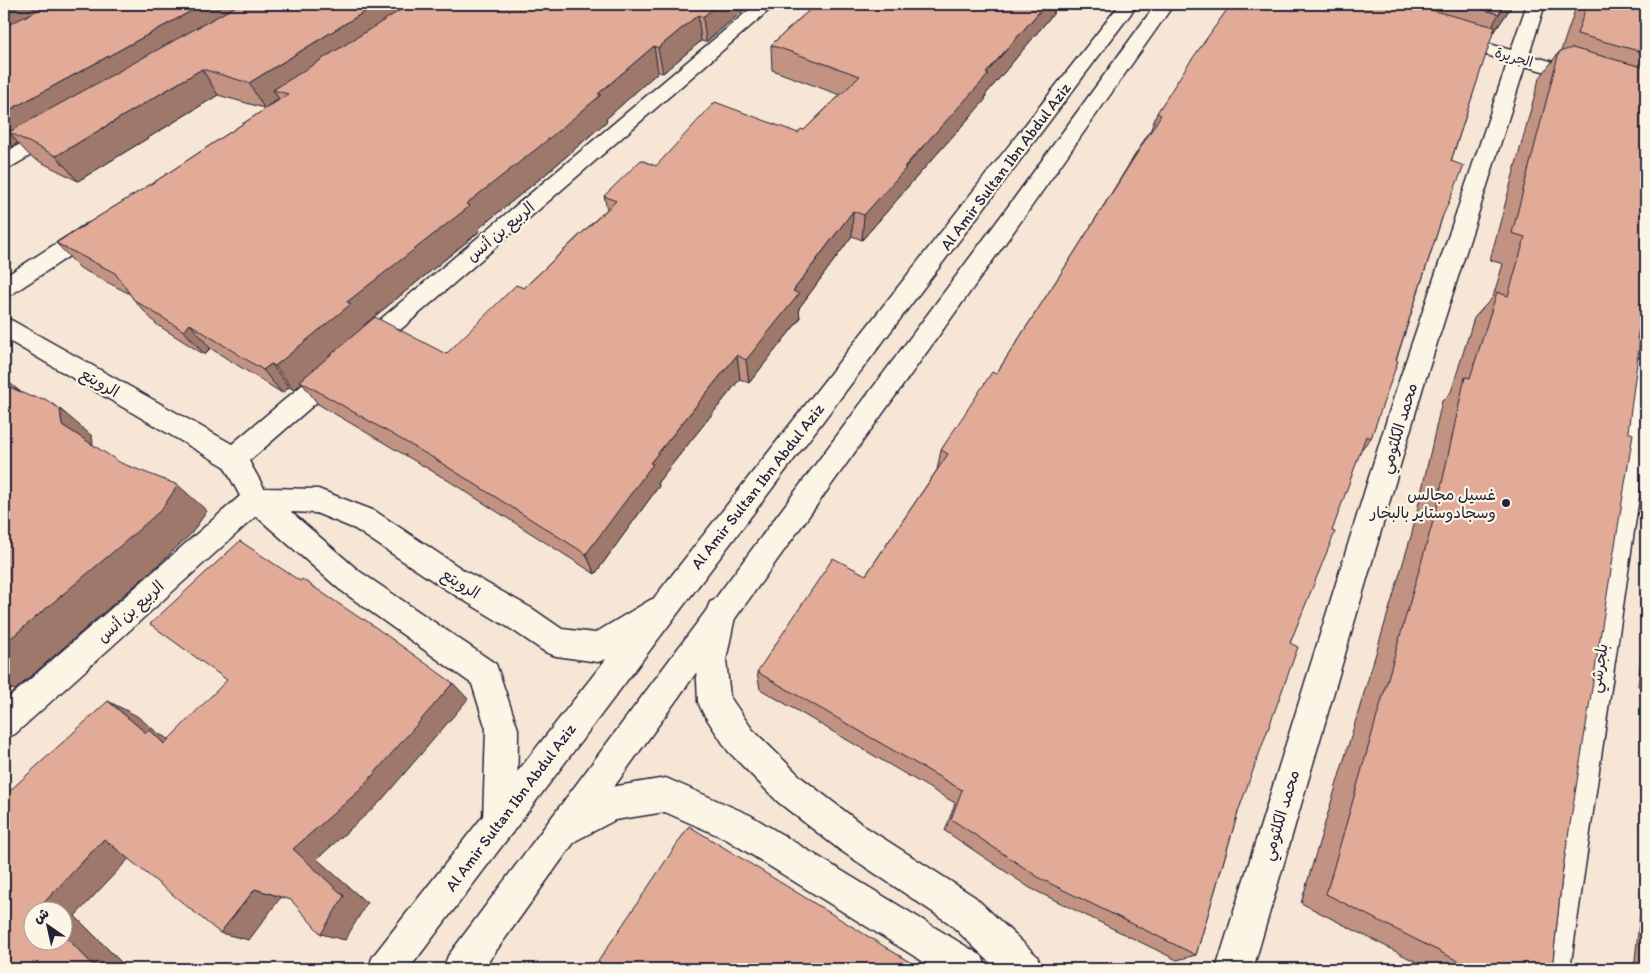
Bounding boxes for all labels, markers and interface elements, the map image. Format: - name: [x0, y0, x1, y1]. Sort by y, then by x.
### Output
- street label: الجريرة: [1493, 44, 1535, 71]
- street label: Al Amir Sultan Ibn Abdul Aziz: [936, 78, 1075, 254]
- street label: الربيع بن أنس: [462, 197, 540, 267]
- street label: الرويتع: [76, 364, 123, 403]
- street label: محمد الكلثومي: [1376, 381, 1426, 477]
- street label: Al Amir Sultan Ibn Abdul Aziz: [687, 399, 828, 573]
- place label: غسيل مجالس وسجادوستاير بالبخار: [1368, 485, 1496, 523]
- marker: غسيل مجالس وسجادوستاير بالبخار: [1500, 497, 1512, 509]
- street label: الرويتع: [437, 564, 483, 604]
- street label: الربيع بن أنس: [93, 576, 169, 648]
- street label: بلجرشي: [1585, 642, 1617, 695]
- street label: Al Amir Sultan Ibn Abdul Aziz: [441, 719, 580, 895]
- street label: محمد الكلثومي: [1258, 768, 1308, 864]
- north arrow: [22, 900, 72, 950]
- text: ش: [30, 904, 52, 927]

